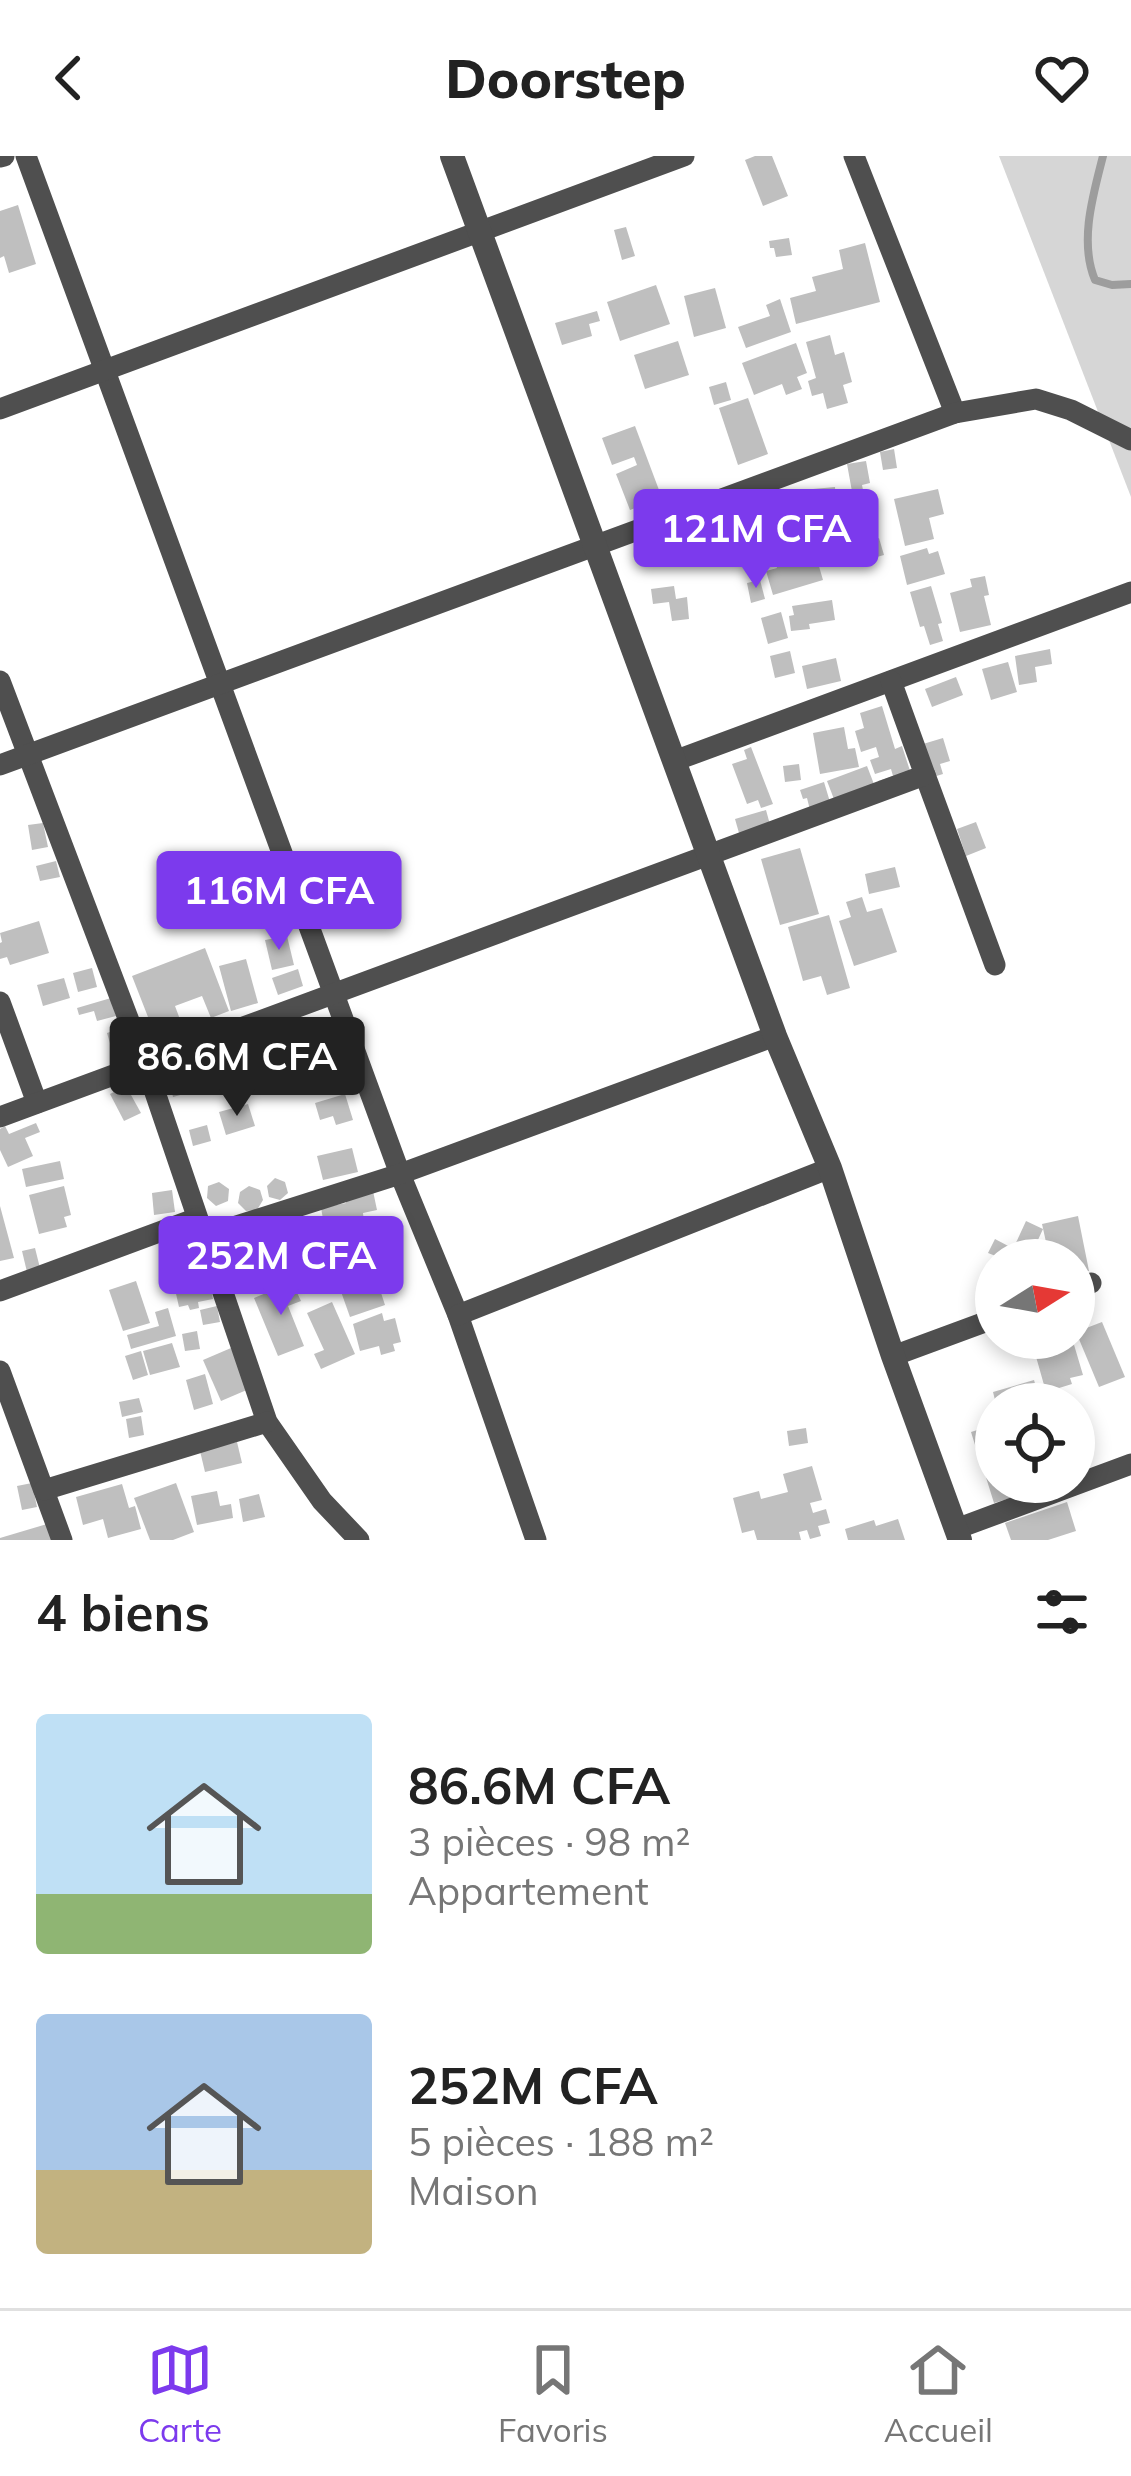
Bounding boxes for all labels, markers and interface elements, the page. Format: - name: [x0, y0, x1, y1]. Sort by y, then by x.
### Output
- text: Doorstep: [445, 44, 686, 112]
- icon: back: [36, 45, 102, 111]
- icon: heart: [1029, 45, 1095, 111]
- pin: 121M CFA: [632, 489, 880, 591]
- text: 121M CFA: [661, 503, 851, 552]
- pin: 116M CFA: [155, 851, 403, 953]
- text: 116M CFA: [184, 865, 374, 914]
- pin: 86.6M CFA: [100, 1017, 374, 1119]
- text: 86.6M CFA: [137, 1031, 337, 1080]
- pin: 252M CFA: [157, 1216, 405, 1318]
- text: 252M CFA: [186, 1230, 376, 1279]
- north arrow: [975, 1239, 1095, 1359]
- map controls: [975, 1239, 1095, 1503]
- button: locate: [975, 1383, 1095, 1503]
- icon: filters: [1029, 1579, 1095, 1645]
- text: 4 biens: [36, 1580, 210, 1644]
- text: 86.6M CFA: [408, 1753, 670, 1817]
- icon: home: [132, 1762, 276, 1906]
- text: 3 pièces · 98 m²: [408, 1817, 690, 1866]
- text: Appartement: [408, 1866, 649, 1915]
- text: 252M CFA: [408, 2053, 658, 2117]
- icon: home: [132, 2062, 276, 2206]
- text: 5 pièces · 188 m²: [408, 2117, 714, 2166]
- text: Maison: [408, 2166, 539, 2215]
- tab: Carte: [138, 2337, 222, 2450]
- tab: Favoris: [498, 2337, 608, 2450]
- tab: Accueil: [884, 2337, 993, 2450]

